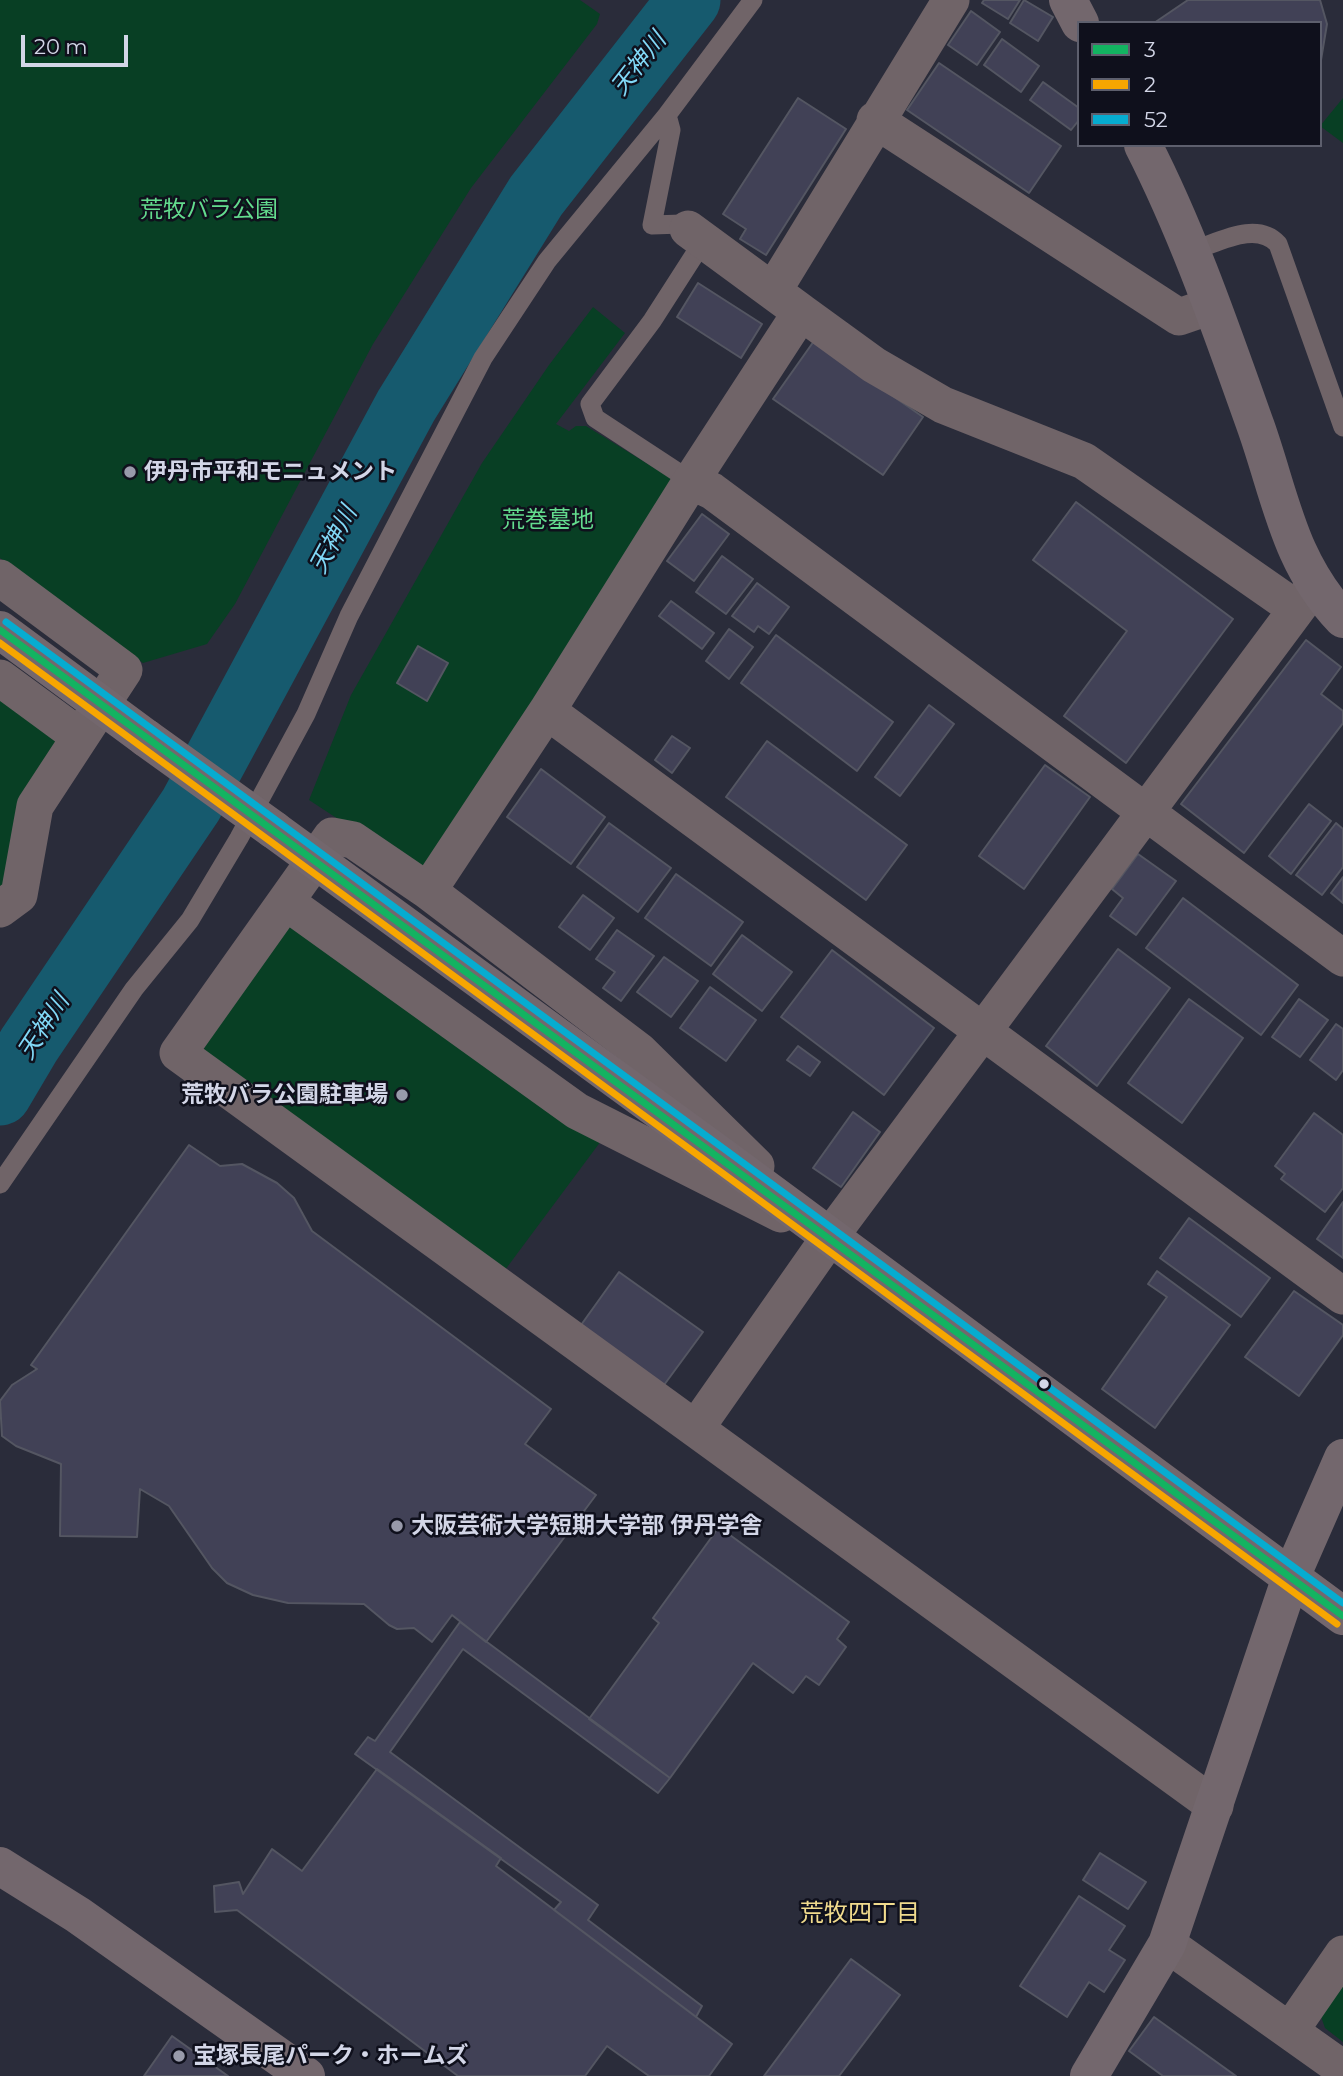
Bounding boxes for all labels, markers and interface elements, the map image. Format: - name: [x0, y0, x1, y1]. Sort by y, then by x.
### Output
- scale bar: [24, 21, 131, 65]
- legend: [1077, 21, 1322, 147]
- water label: 天神川: [605, 27, 673, 101]
- text: 20 m: [34, 34, 88, 59]
- text: 3: [1144, 37, 1156, 62]
- text: 2: [1144, 72, 1156, 97]
- text: 52: [1144, 107, 1168, 132]
- park label: 荒牧バラ公園: [140, 196, 278, 224]
- place label: 伊丹市平和モニュメント: [144, 458, 397, 486]
- marker: 伊丹市平和モニュメント: [122, 464, 138, 480]
- water label: 天神川: [304, 501, 364, 579]
- park label: 荒巻墓地: [502, 506, 594, 534]
- water label: 天神川: [12, 989, 76, 1065]
- place label: 荒牧バラ公園駐車場: [181, 1081, 388, 1109]
- marker: 荒牧バラ公園駐車場: [394, 1087, 410, 1103]
- unlabelled marker: [1037, 1377, 1051, 1391]
- place label: 大阪芸術大学短期大学部 伊丹学舎: [411, 1512, 763, 1540]
- marker: 大阪芸術大学短期大学部 伊丹学舎: [389, 1518, 405, 1534]
- district label: 荒牧四丁目: [800, 1900, 920, 1928]
- place label: 宝塚長尾パーク・ホームズ: [193, 2042, 469, 2070]
- marker: 宝塚長尾パーク・ホームズ: [171, 2048, 187, 2064]

